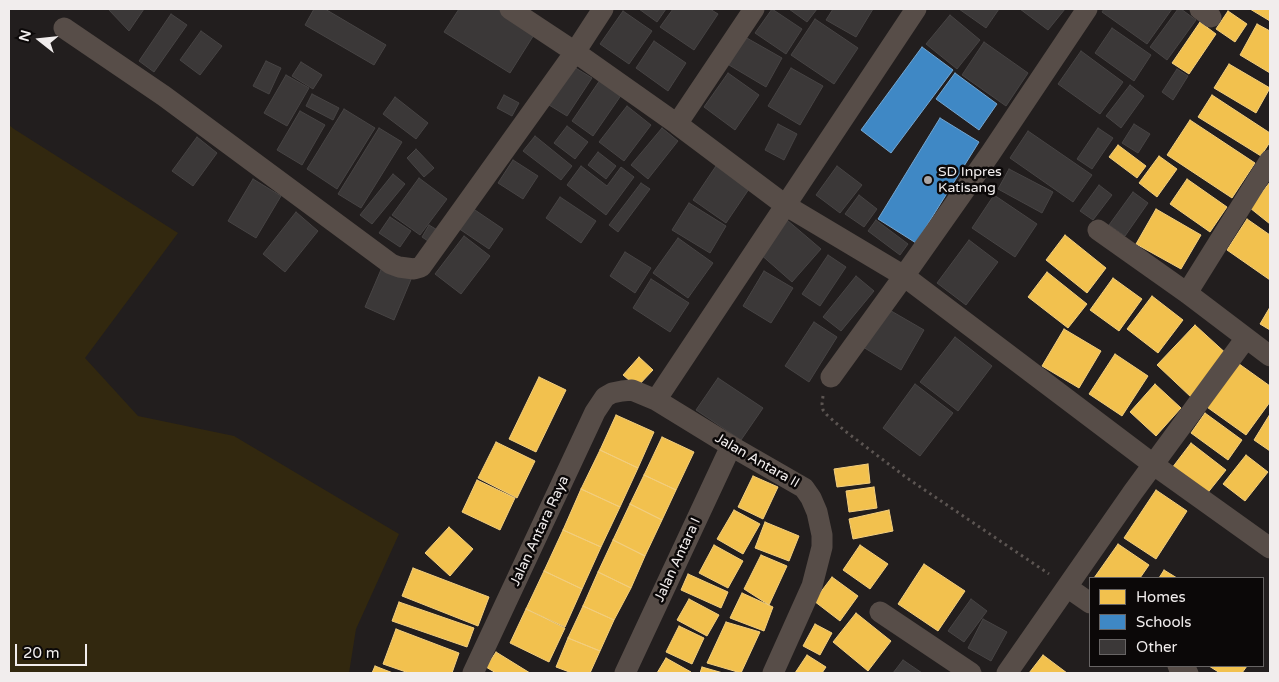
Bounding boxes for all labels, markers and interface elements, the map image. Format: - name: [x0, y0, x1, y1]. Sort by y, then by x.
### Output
- north arrow: [15, 15, 65, 65]
- text: N: [15, 28, 35, 43]
- place label: SD Inpres Katisang: [938, 164, 1002, 196]
- marker: SD Inpres Katisang: [922, 174, 934, 186]
- street label: Jalan Antara II: [712, 430, 802, 492]
- street label: Jalan Antara Raya: [507, 473, 573, 589]
- street label: Jalan Antara I: [651, 515, 705, 605]
- legend: [1089, 577, 1264, 667]
- text: Homes: [1136, 588, 1186, 606]
- text: Schools: [1136, 613, 1192, 631]
- scale bar: [18, 634, 90, 666]
- text: Other: [1136, 638, 1177, 656]
- text: 20 m: [23, 644, 60, 662]

